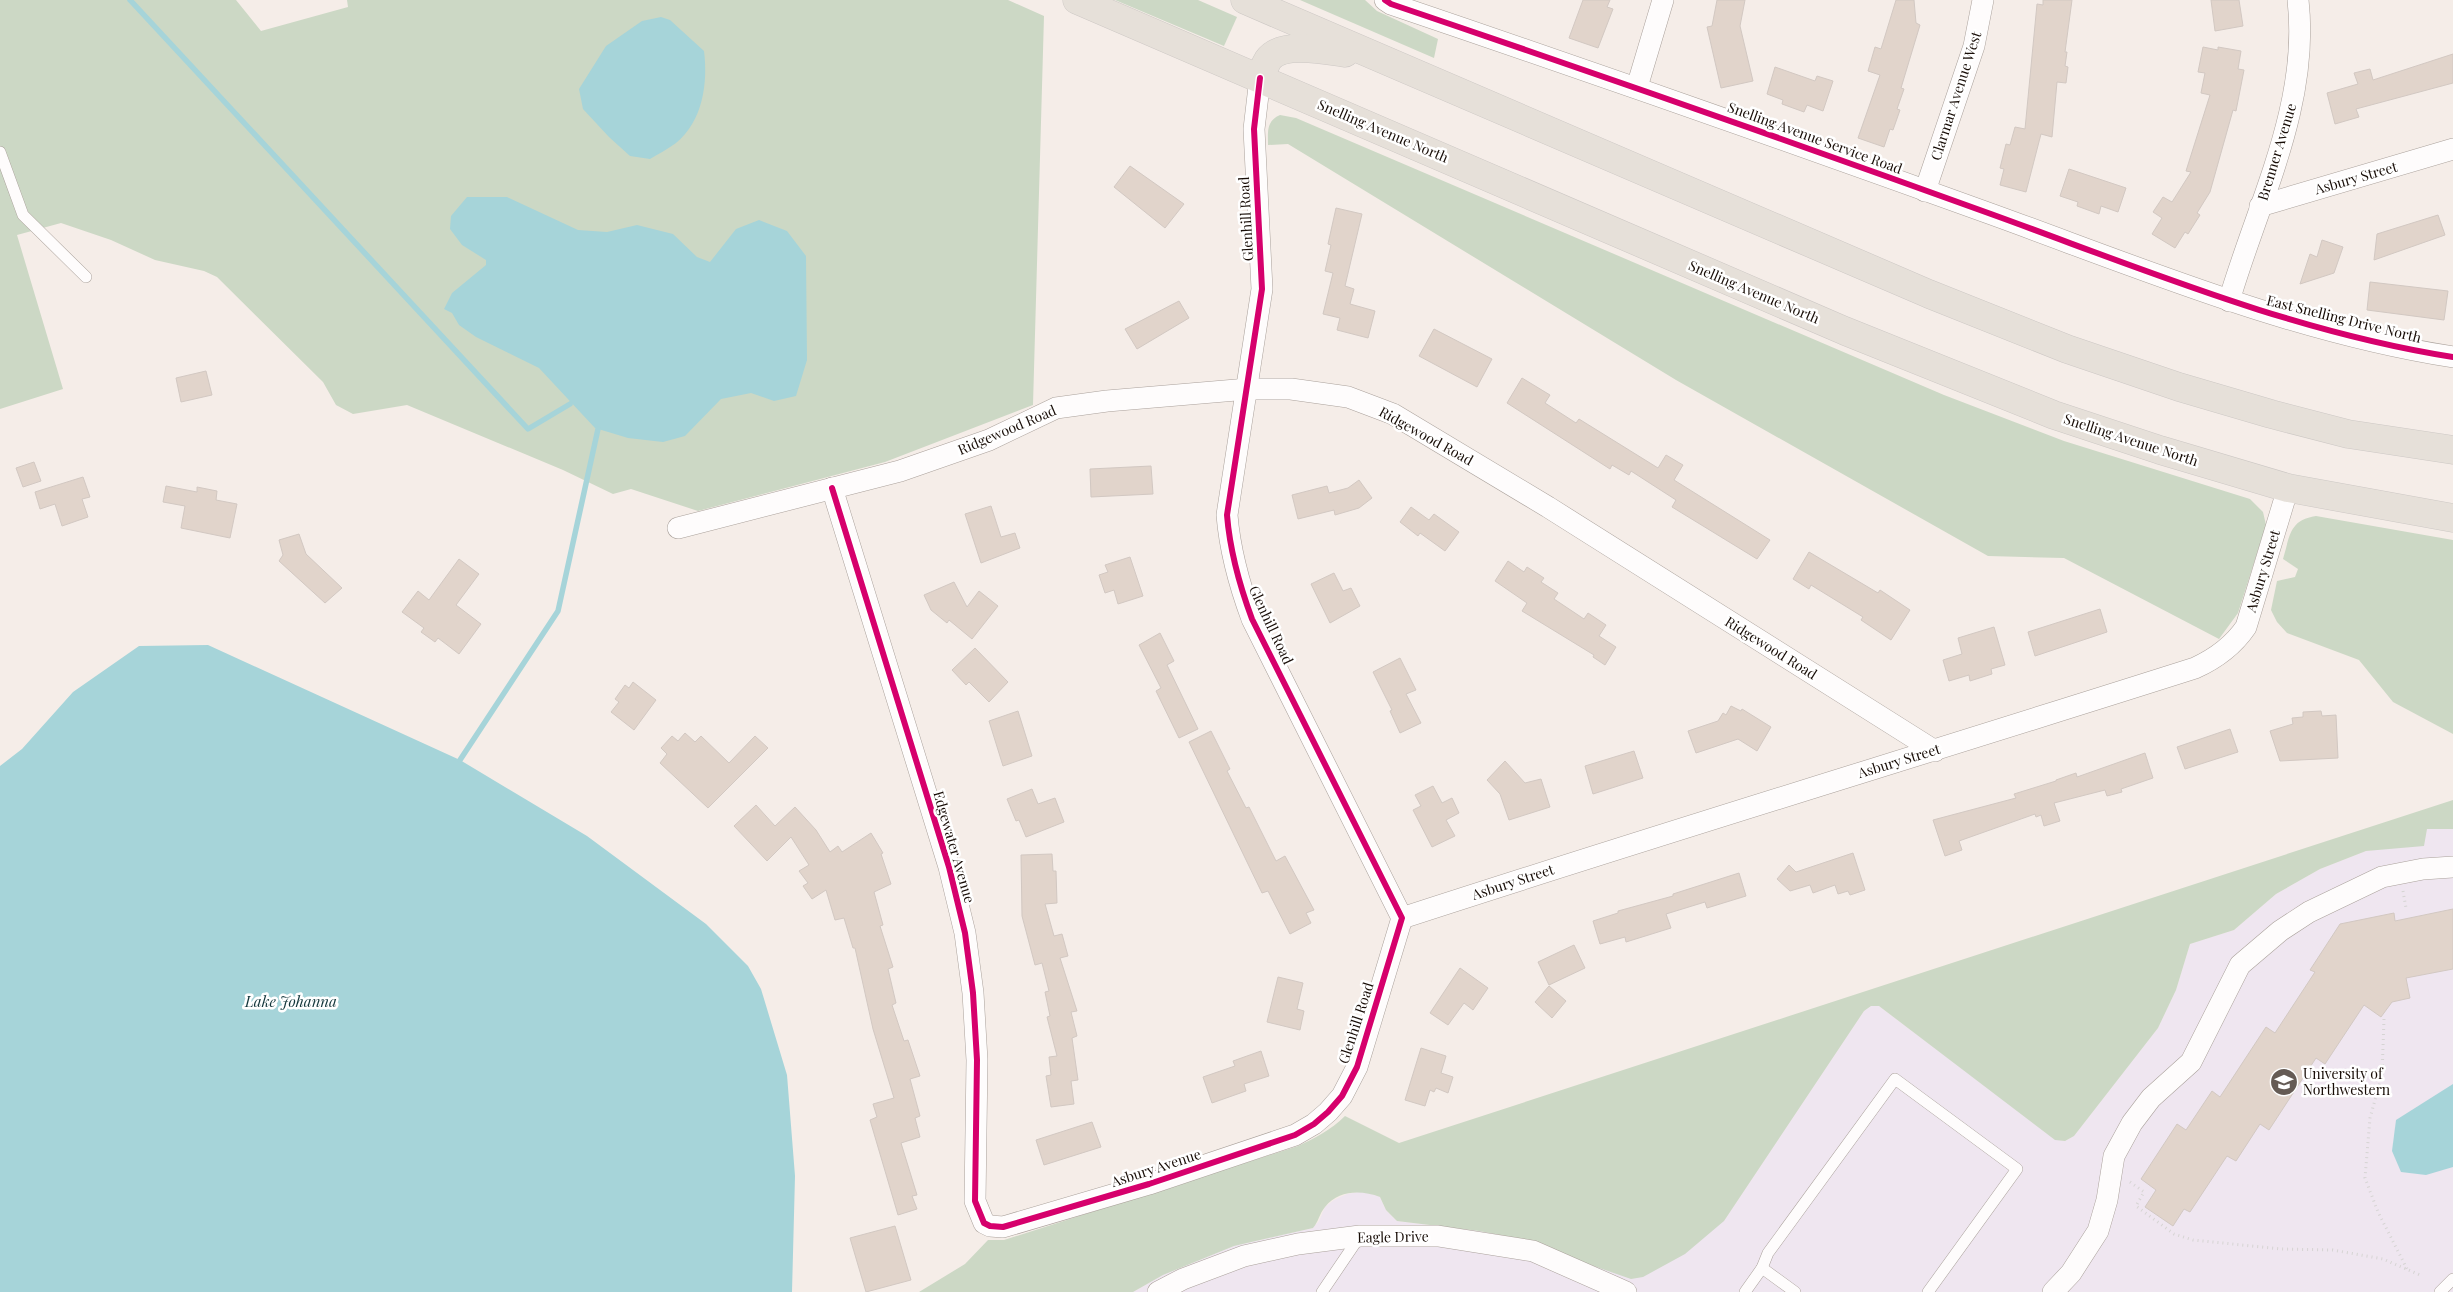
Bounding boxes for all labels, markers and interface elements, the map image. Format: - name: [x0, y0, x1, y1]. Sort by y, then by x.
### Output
- street label: Clarmar Avenue West: [1926, 28, 1986, 163]
- street label: Snelling Avenue North: [1315, 94, 1452, 167]
- street label: Snelling Avenue Service Road: [1725, 97, 1905, 178]
- street label: Brenner Avenue: [2253, 101, 2300, 203]
- street label: Asbury Street: [2311, 156, 2400, 199]
- street label: Glenhill Road: [1234, 176, 1257, 262]
- street label: Snelling Avenue North: [1686, 255, 1823, 328]
- street label: East Snelling Drive North: [2265, 290, 2424, 347]
- street label: Ridgewood Road: [955, 400, 1059, 459]
- street label: Ridgewood Road: [1376, 402, 1477, 469]
- street label: Snelling Avenue North: [2062, 409, 2201, 470]
- street label: Asbury Street: [2241, 526, 2284, 615]
- street label: Glenhill Road: [1245, 582, 1298, 667]
- street label: Ridgewood Road: [1722, 612, 1821, 683]
- street label: Asbury Street: [1854, 739, 1943, 782]
- street label: Edgewater Avenue: [929, 789, 980, 905]
- street label: Asbury Street: [1468, 859, 1557, 904]
- street label: Glenhill Road: [1333, 980, 1378, 1066]
- water label: Lake Johanna: [244, 991, 337, 1011]
- place label: University of Northwestern: [2303, 1064, 2391, 1099]
- school or university icon: University of Northwestern: [2269, 1067, 2299, 1097]
- street label: Asbury Avenue: [1108, 1144, 1203, 1191]
- street label: Eagle Drive: [1357, 1226, 1429, 1247]

